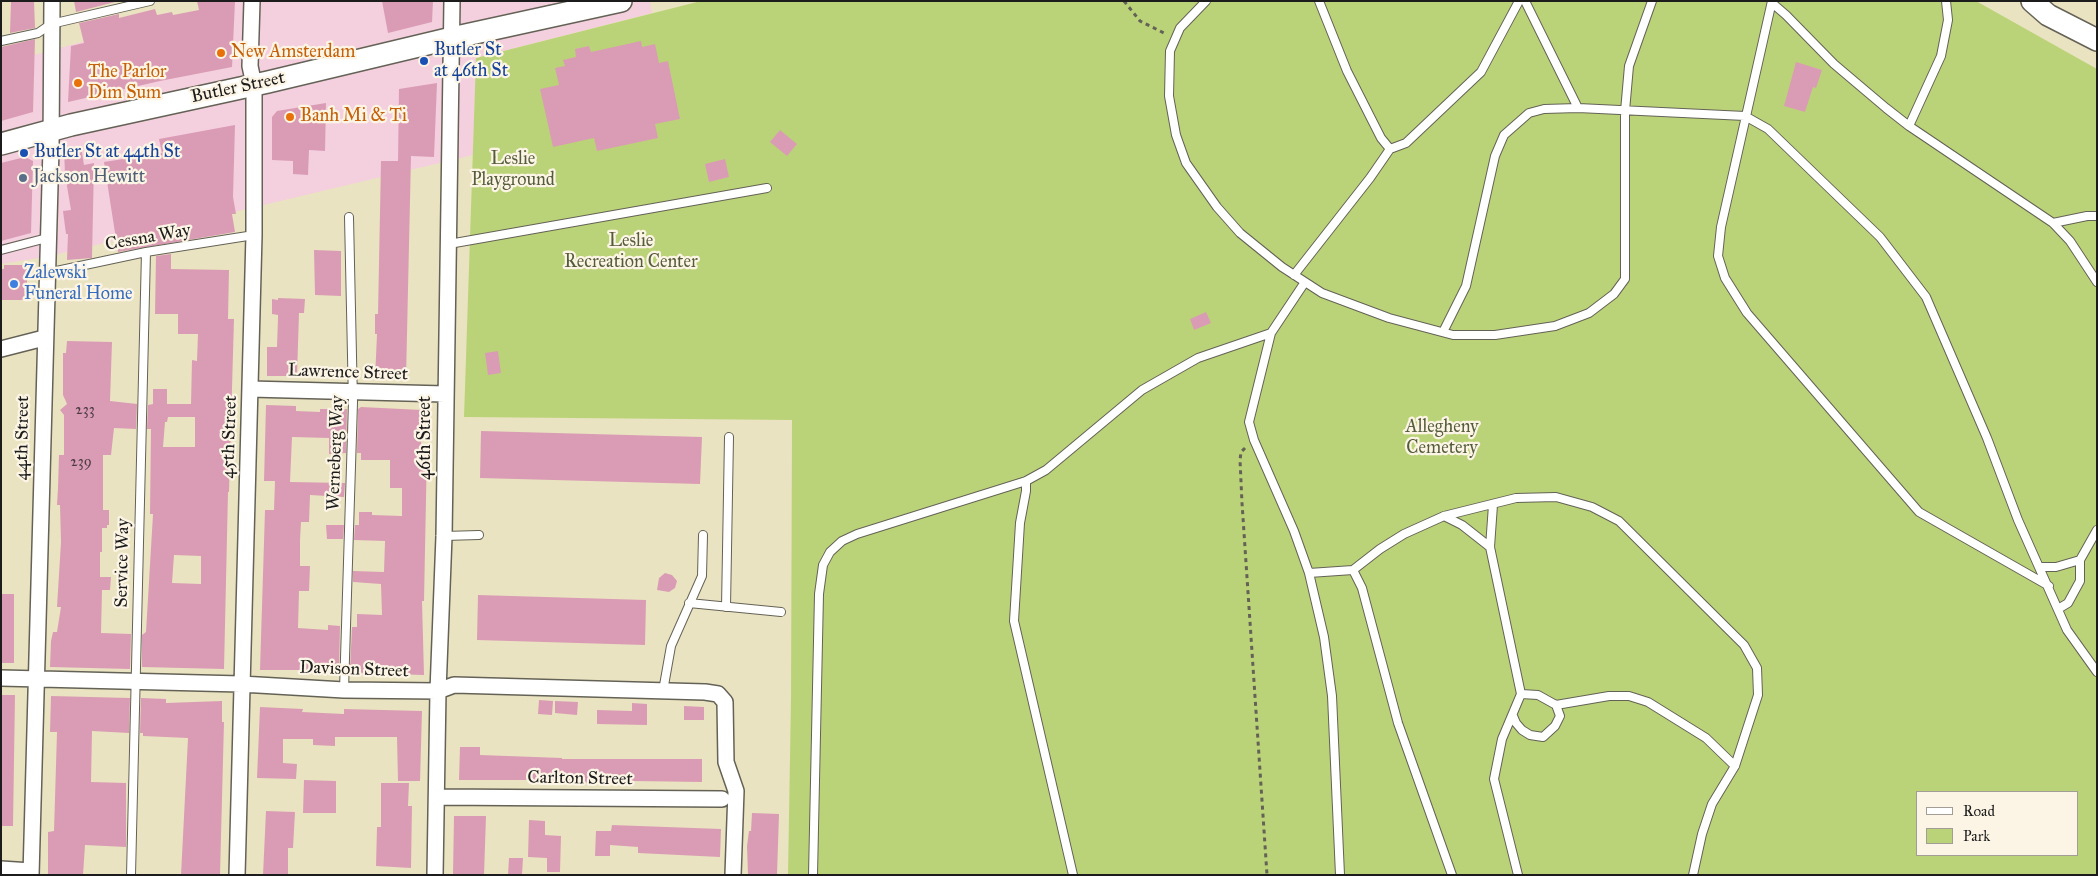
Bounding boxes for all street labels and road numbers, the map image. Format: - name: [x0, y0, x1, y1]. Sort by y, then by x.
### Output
- street label: Butler Street: [189, 68, 287, 108]
- street label: Cessna Way: [104, 220, 192, 256]
- street label: Lawrence Street: [288, 360, 408, 386]
- street label: 44th Street: [11, 395, 35, 481]
- street label: 45th Street: [218, 395, 242, 479]
- street label: Werneberg Way: [323, 395, 349, 511]
- street label: 46th Street: [415, 396, 437, 480]
- street label: Service Way: [111, 518, 135, 608]
- street label: Davison Street: [299, 657, 409, 683]
- street label: Carlton Street: [527, 767, 633, 791]

